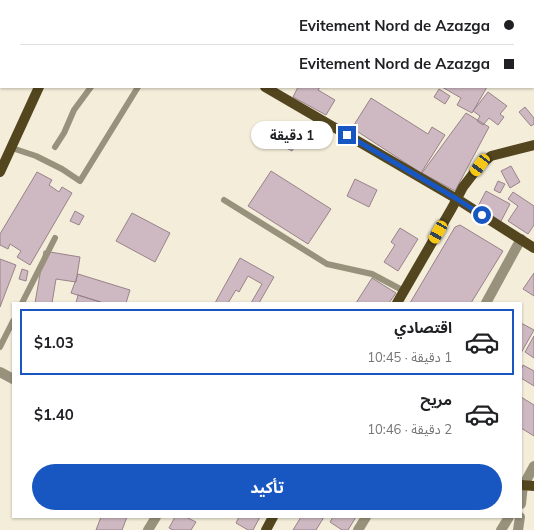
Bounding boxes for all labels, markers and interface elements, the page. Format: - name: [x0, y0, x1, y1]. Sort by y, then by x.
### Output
- text: Evitement Nord de Azazga: [299, 16, 490, 35]
- text: Evitement Nord de Azazga: [299, 54, 490, 73]
- callout: 1 دقيقة: [251, 121, 333, 149]
- route end: [338, 126, 356, 144]
- text: 1 دقيقة: [270, 127, 314, 143]
- car: [468, 152, 492, 178]
- route start: [473, 206, 491, 224]
- car: [427, 219, 449, 245]
- text: اقتصادي: [394, 318, 452, 337]
- icon: car: [464, 324, 500, 360]
- text: $1.03: [34, 333, 74, 352]
- text: 1 دقيقة · 10:45: [367, 349, 452, 365]
- text: مريح: [420, 390, 452, 409]
- icon: car: [464, 396, 500, 432]
- text: $1.40: [34, 405, 74, 424]
- text: 2 دقيقة · 10:46: [367, 421, 452, 437]
- button: تأكيد: [32, 464, 502, 510]

